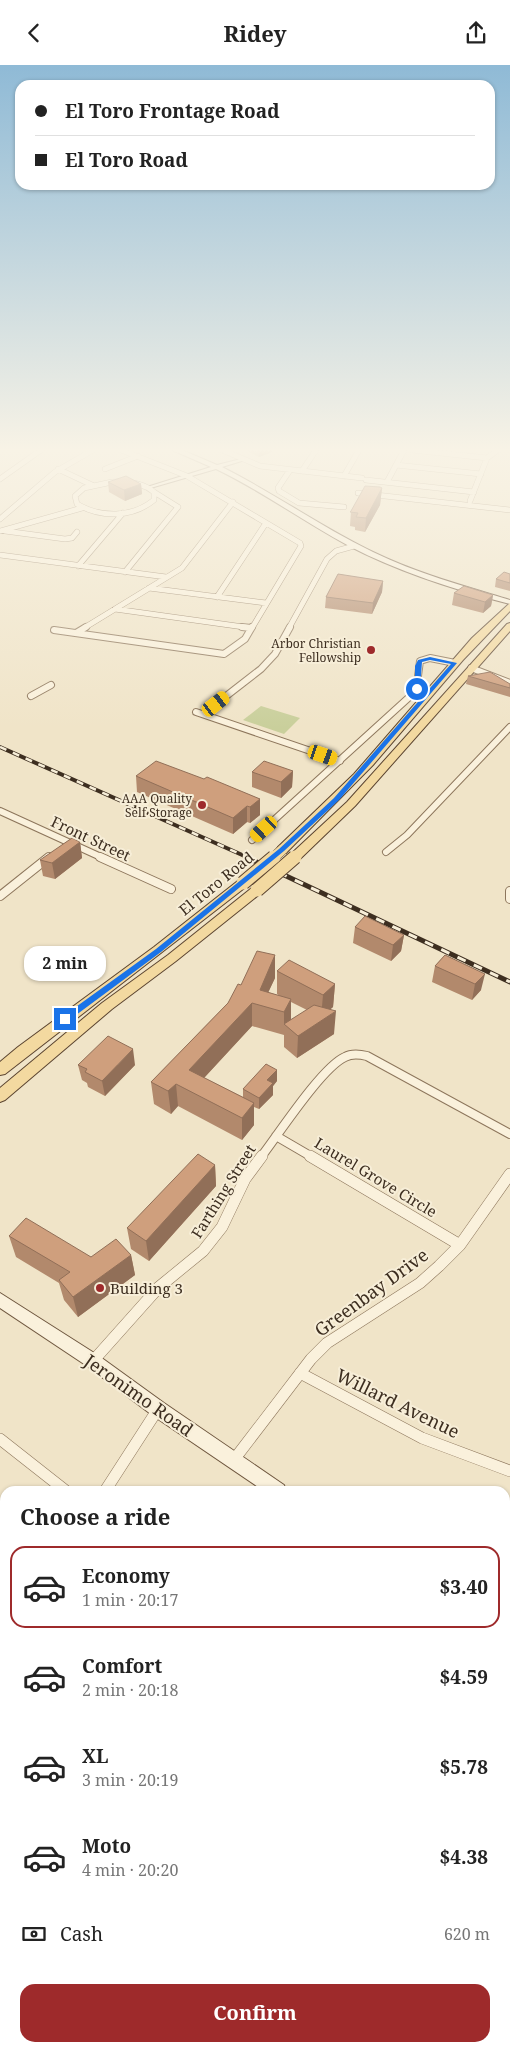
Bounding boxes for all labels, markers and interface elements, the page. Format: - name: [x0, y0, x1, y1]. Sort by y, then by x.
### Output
- text: Ridey: [223, 18, 287, 48]
- icon: back: [20, 19, 48, 47]
- icon: share: [462, 19, 490, 47]
- text: El Toro Frontage Road: [65, 98, 279, 124]
- text: El Toro Road: [65, 147, 188, 173]
- place label: Arbor Christian Fellowship: [271, 635, 361, 666]
- marker: Arbor Christian Fellowship: [365, 644, 377, 656]
- route start: [406, 678, 428, 700]
- car: [199, 689, 232, 719]
- car: [306, 743, 339, 767]
- place label: AAA Quality Self Storage: [122, 790, 192, 821]
- marker: AAA Quality Self Storage: [196, 799, 208, 811]
- street label: Front Street: [48, 811, 134, 865]
- car: [247, 813, 280, 845]
- street label: El Toro Road: [174, 847, 258, 919]
- callout: 2 min: [24, 947, 106, 981]
- text: 2 min: [42, 952, 88, 974]
- route end: [54, 1008, 76, 1030]
- street label: Laurel Grove Circle: [311, 1133, 441, 1221]
- street label: Farthing Street: [186, 1140, 260, 1242]
- street label: Greenbay Drive: [309, 1243, 433, 1341]
- place label: Building 3: [110, 1278, 183, 1298]
- marker: Building 3: [94, 1282, 106, 1294]
- street label: Jeronimo Road: [79, 1348, 198, 1441]
- street label: Willard Avenue: [332, 1363, 464, 1443]
- text: Choose a ride: [20, 1501, 170, 1531]
- text: Economy: [82, 1563, 170, 1589]
- icon: car: [22, 1565, 67, 1610]
- text: $3.40: [439, 1574, 488, 1600]
- text: 1 min · 20:17: [82, 1589, 178, 1611]
- text: Comfort: [82, 1653, 162, 1679]
- icon: car: [22, 1655, 67, 1700]
- text: $4.59: [439, 1664, 488, 1690]
- text: 2 min · 20:18: [82, 1679, 178, 1701]
- text: XL: [82, 1743, 108, 1769]
- icon: car: [22, 1745, 67, 1790]
- text: $5.78: [439, 1754, 488, 1780]
- text: 3 min · 20:19: [82, 1769, 178, 1791]
- text: Moto: [82, 1833, 131, 1859]
- icon: car: [22, 1835, 67, 1880]
- text: $4.38: [439, 1844, 488, 1870]
- text: 4 min · 20:20: [82, 1859, 178, 1881]
- icon: cash: [20, 1920, 48, 1948]
- text: Cash: [60, 1921, 103, 1947]
- text: 620 m: [444, 1923, 490, 1945]
- button: Confirm: [20, 1984, 490, 2042]

